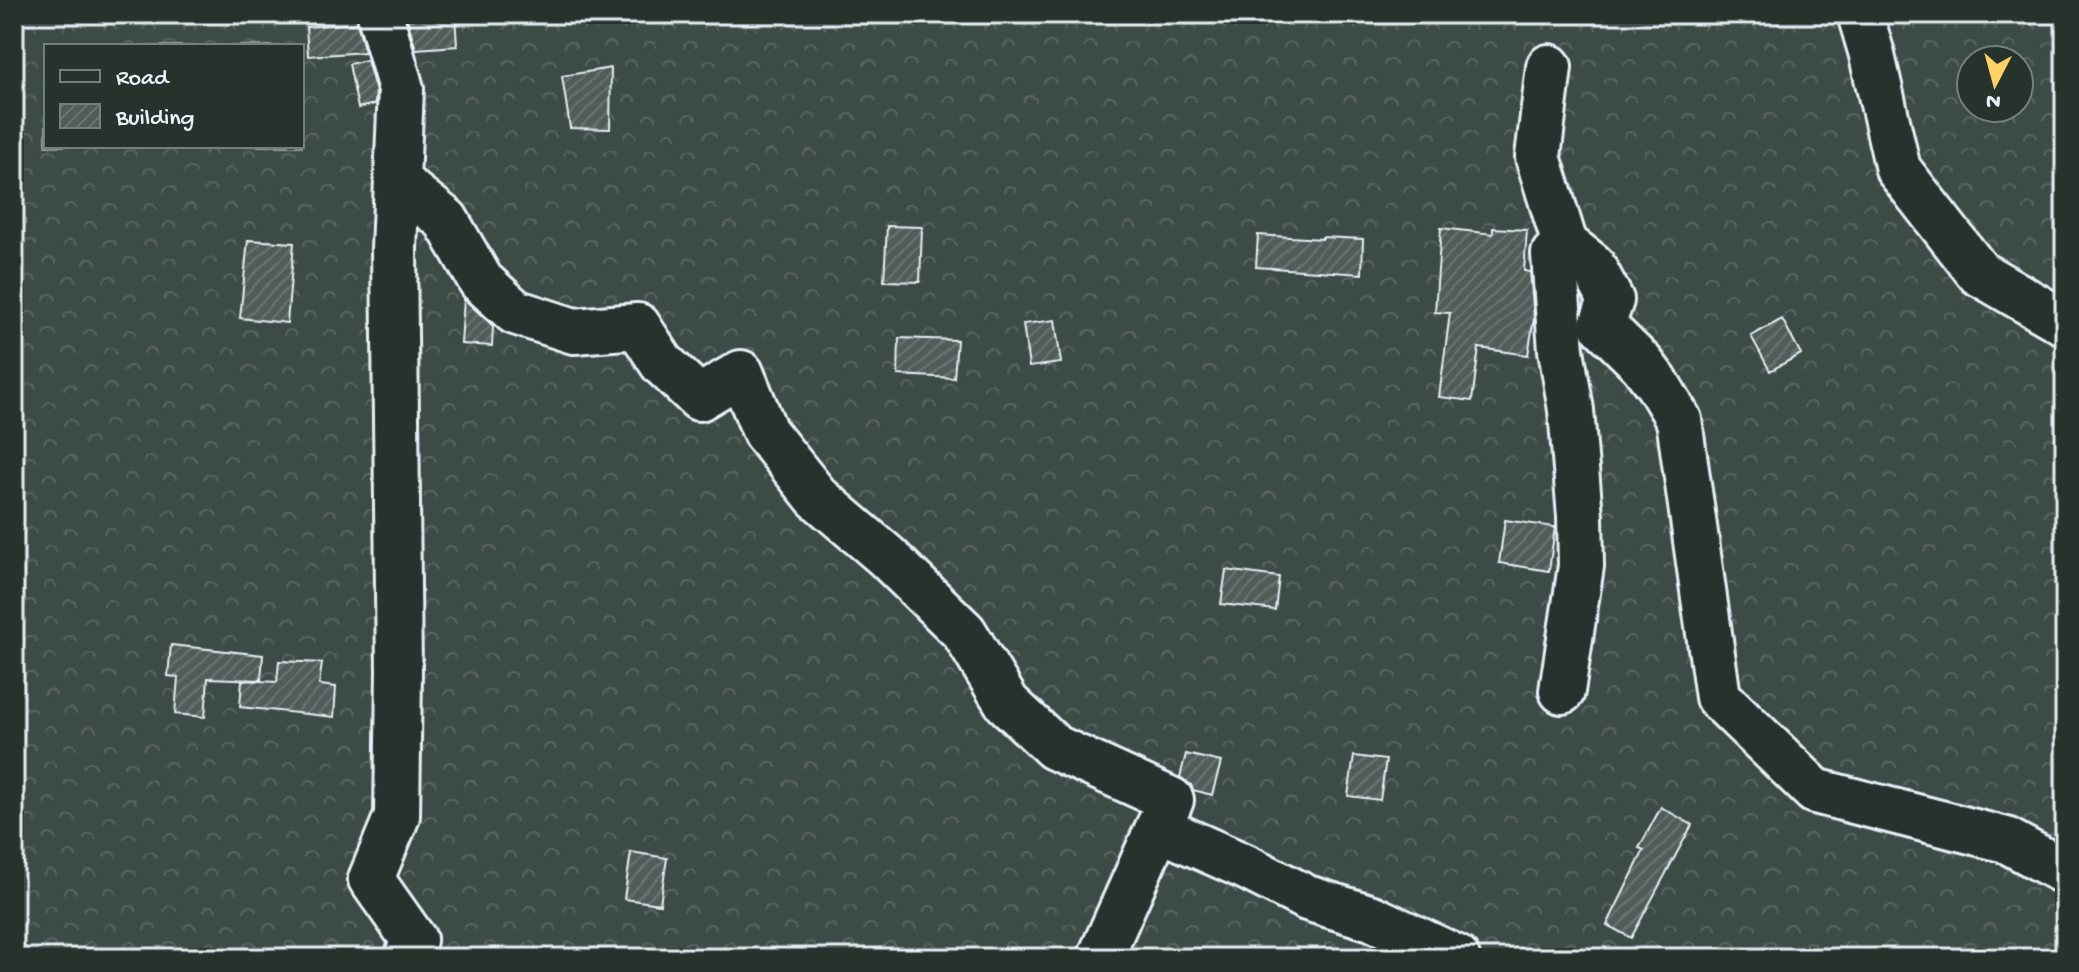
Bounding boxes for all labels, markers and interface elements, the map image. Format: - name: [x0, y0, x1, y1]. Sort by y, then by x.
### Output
- legend: [44, 44, 304, 148]
- north arrow: [1955, 44, 2035, 124]
- text: Road: [116, 65, 170, 94]
- text: N: [1985, 86, 2002, 114]
- text: Building: [115, 105, 194, 134]

